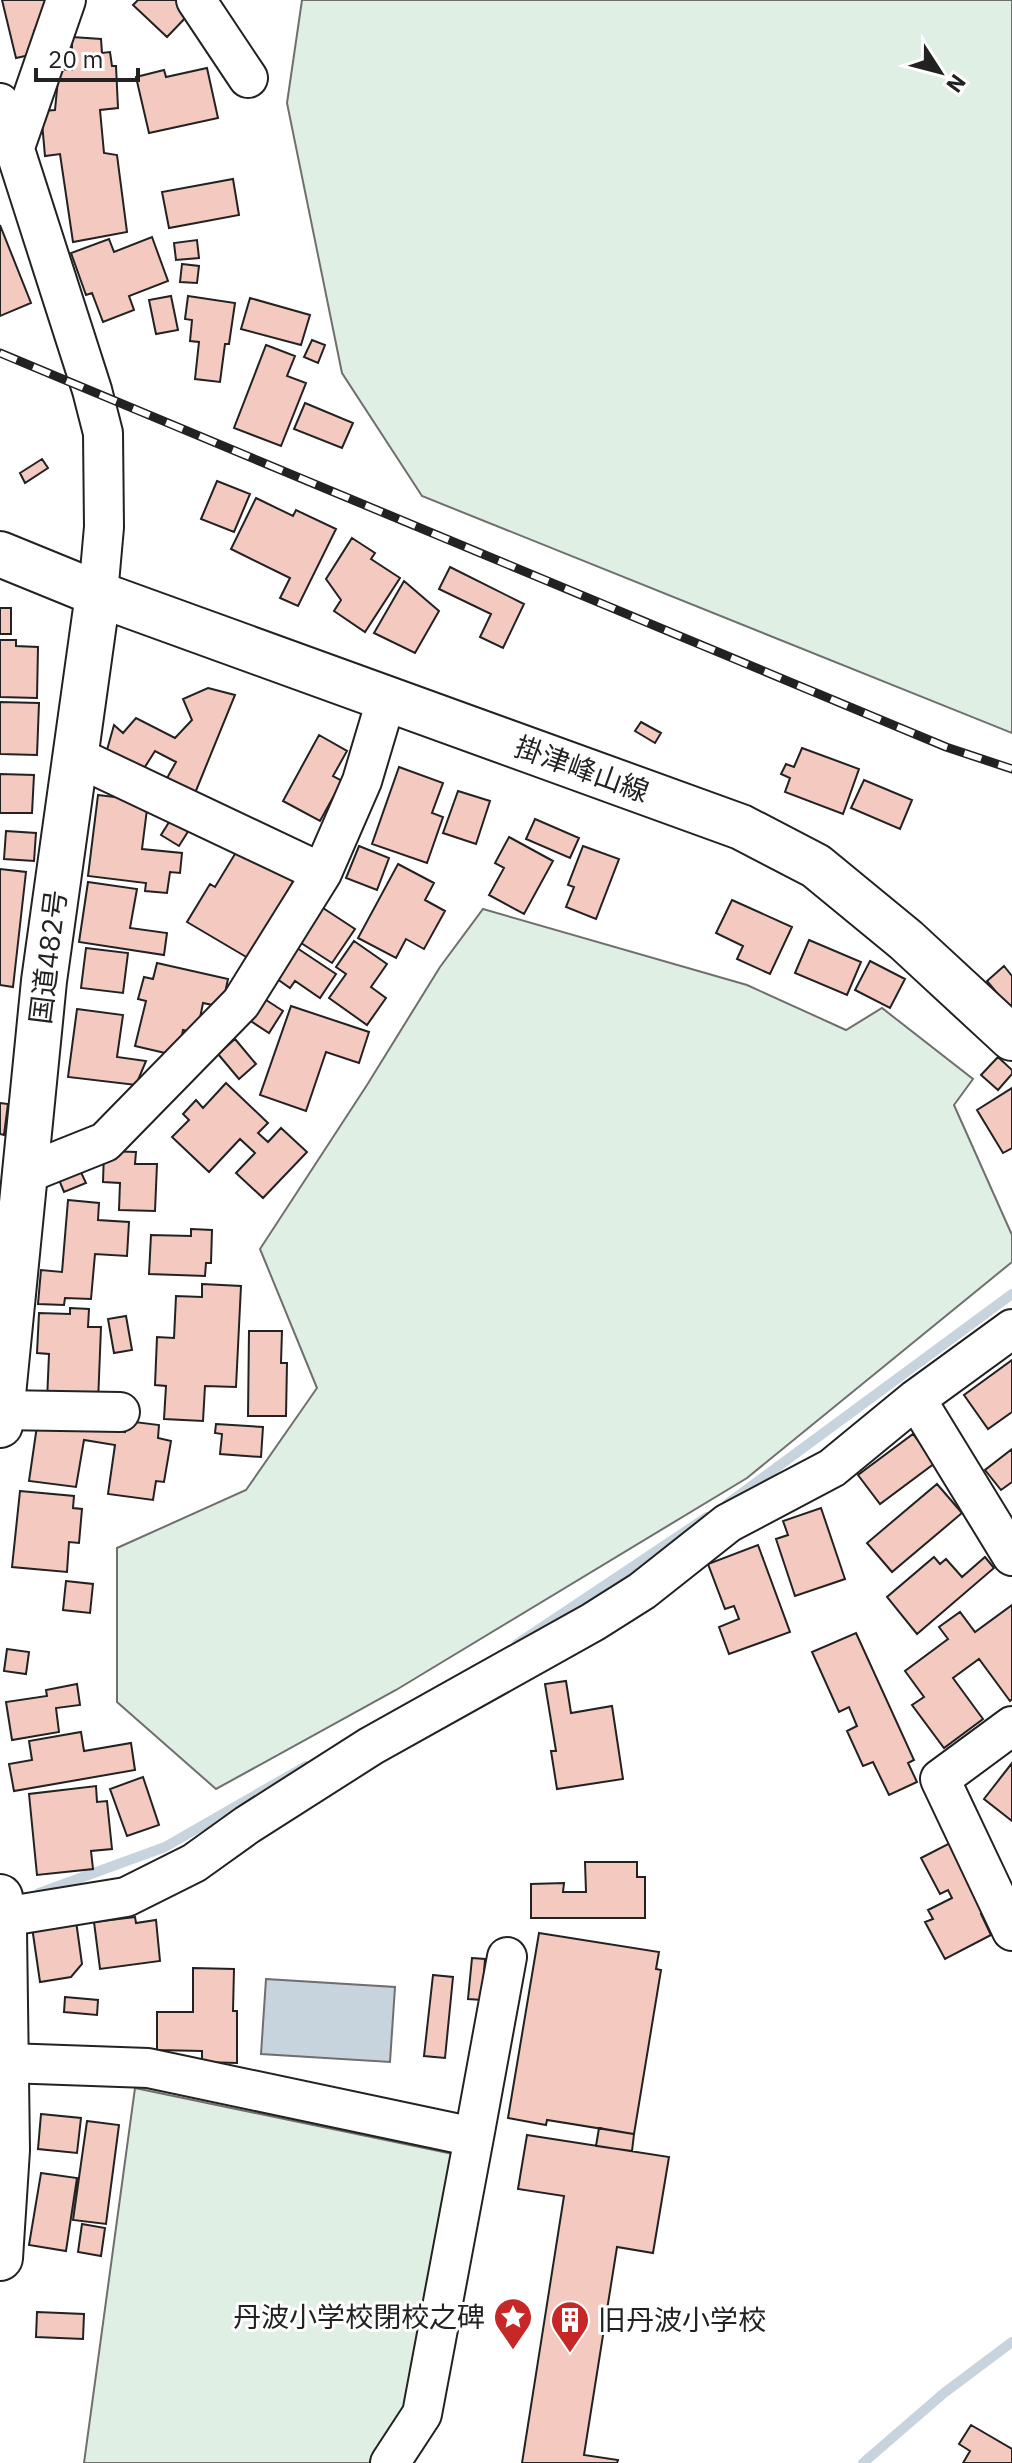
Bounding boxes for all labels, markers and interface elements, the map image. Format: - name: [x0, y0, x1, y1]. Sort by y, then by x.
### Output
- scale bar: [36, 32, 138, 82]
- north arrow: [900, 32, 980, 112]
- text: 20 m: [48, 43, 103, 75]
- text: N: [940, 69, 973, 99]
- street label: 掛津峰山線: [510, 727, 654, 810]
- street label: 国道482号: [21, 888, 74, 1026]
- place icon: 丹波小学校閉校之碑: [492, 2296, 534, 2351]
- place label: 丹波小学校閉校之碑: [233, 2298, 485, 2335]
- building icon: 旧丹波小学校: [549, 2299, 591, 2354]
- place label: 旧丹波小学校: [598, 2301, 766, 2338]

